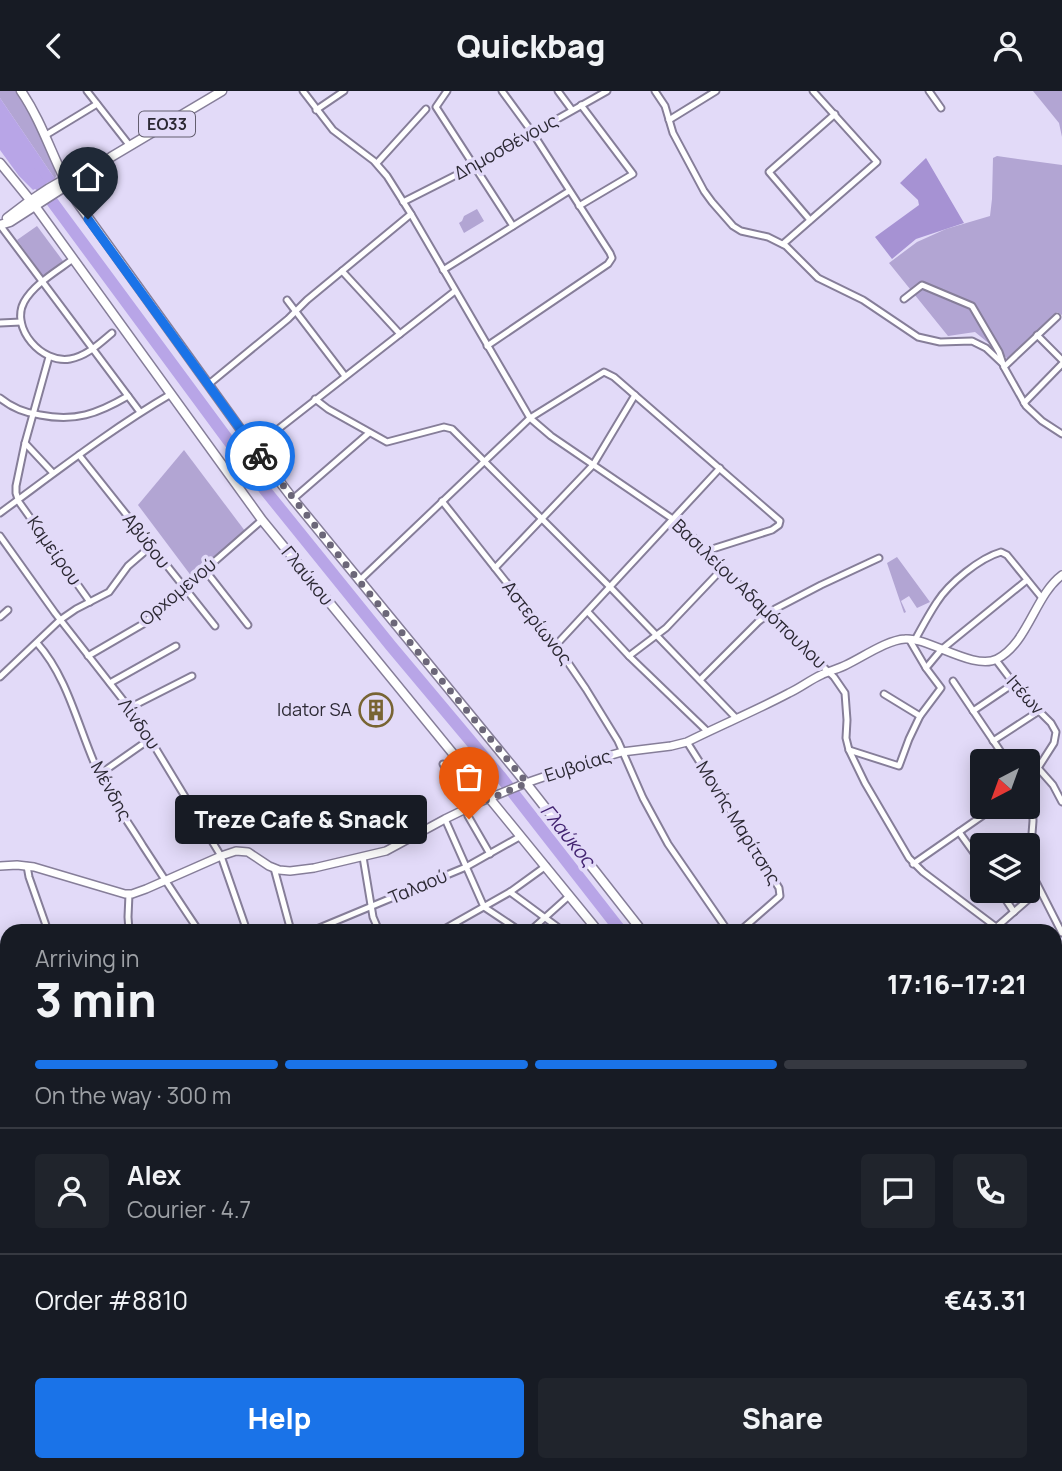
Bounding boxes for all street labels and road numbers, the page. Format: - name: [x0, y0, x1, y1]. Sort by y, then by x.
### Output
- street label: Δημοσθένους: [449, 108, 562, 185]
- road number: ΕΟ33: [139, 111, 195, 137]
- street label: Αβύδου: [118, 508, 176, 573]
- street label: Καμείρου: [22, 511, 87, 590]
- street label: Βασιλείου Αδαμόπουλου: [667, 513, 832, 673]
- street label: Γλαύκου: [276, 541, 339, 610]
- street label: Ορχομενού: [134, 552, 221, 630]
- street label: Αστερίωνος: [498, 576, 578, 669]
- street label: Ιτέων: [1002, 670, 1050, 719]
- street label: Λίνδου: [114, 693, 166, 754]
- street label: Ευβοίας: [541, 743, 614, 787]
- street label: Μονής Μαρίτσης: [691, 756, 787, 889]
- street label: Μένδης: [86, 757, 138, 824]
- street label: Ταλαού: [385, 863, 451, 909]

